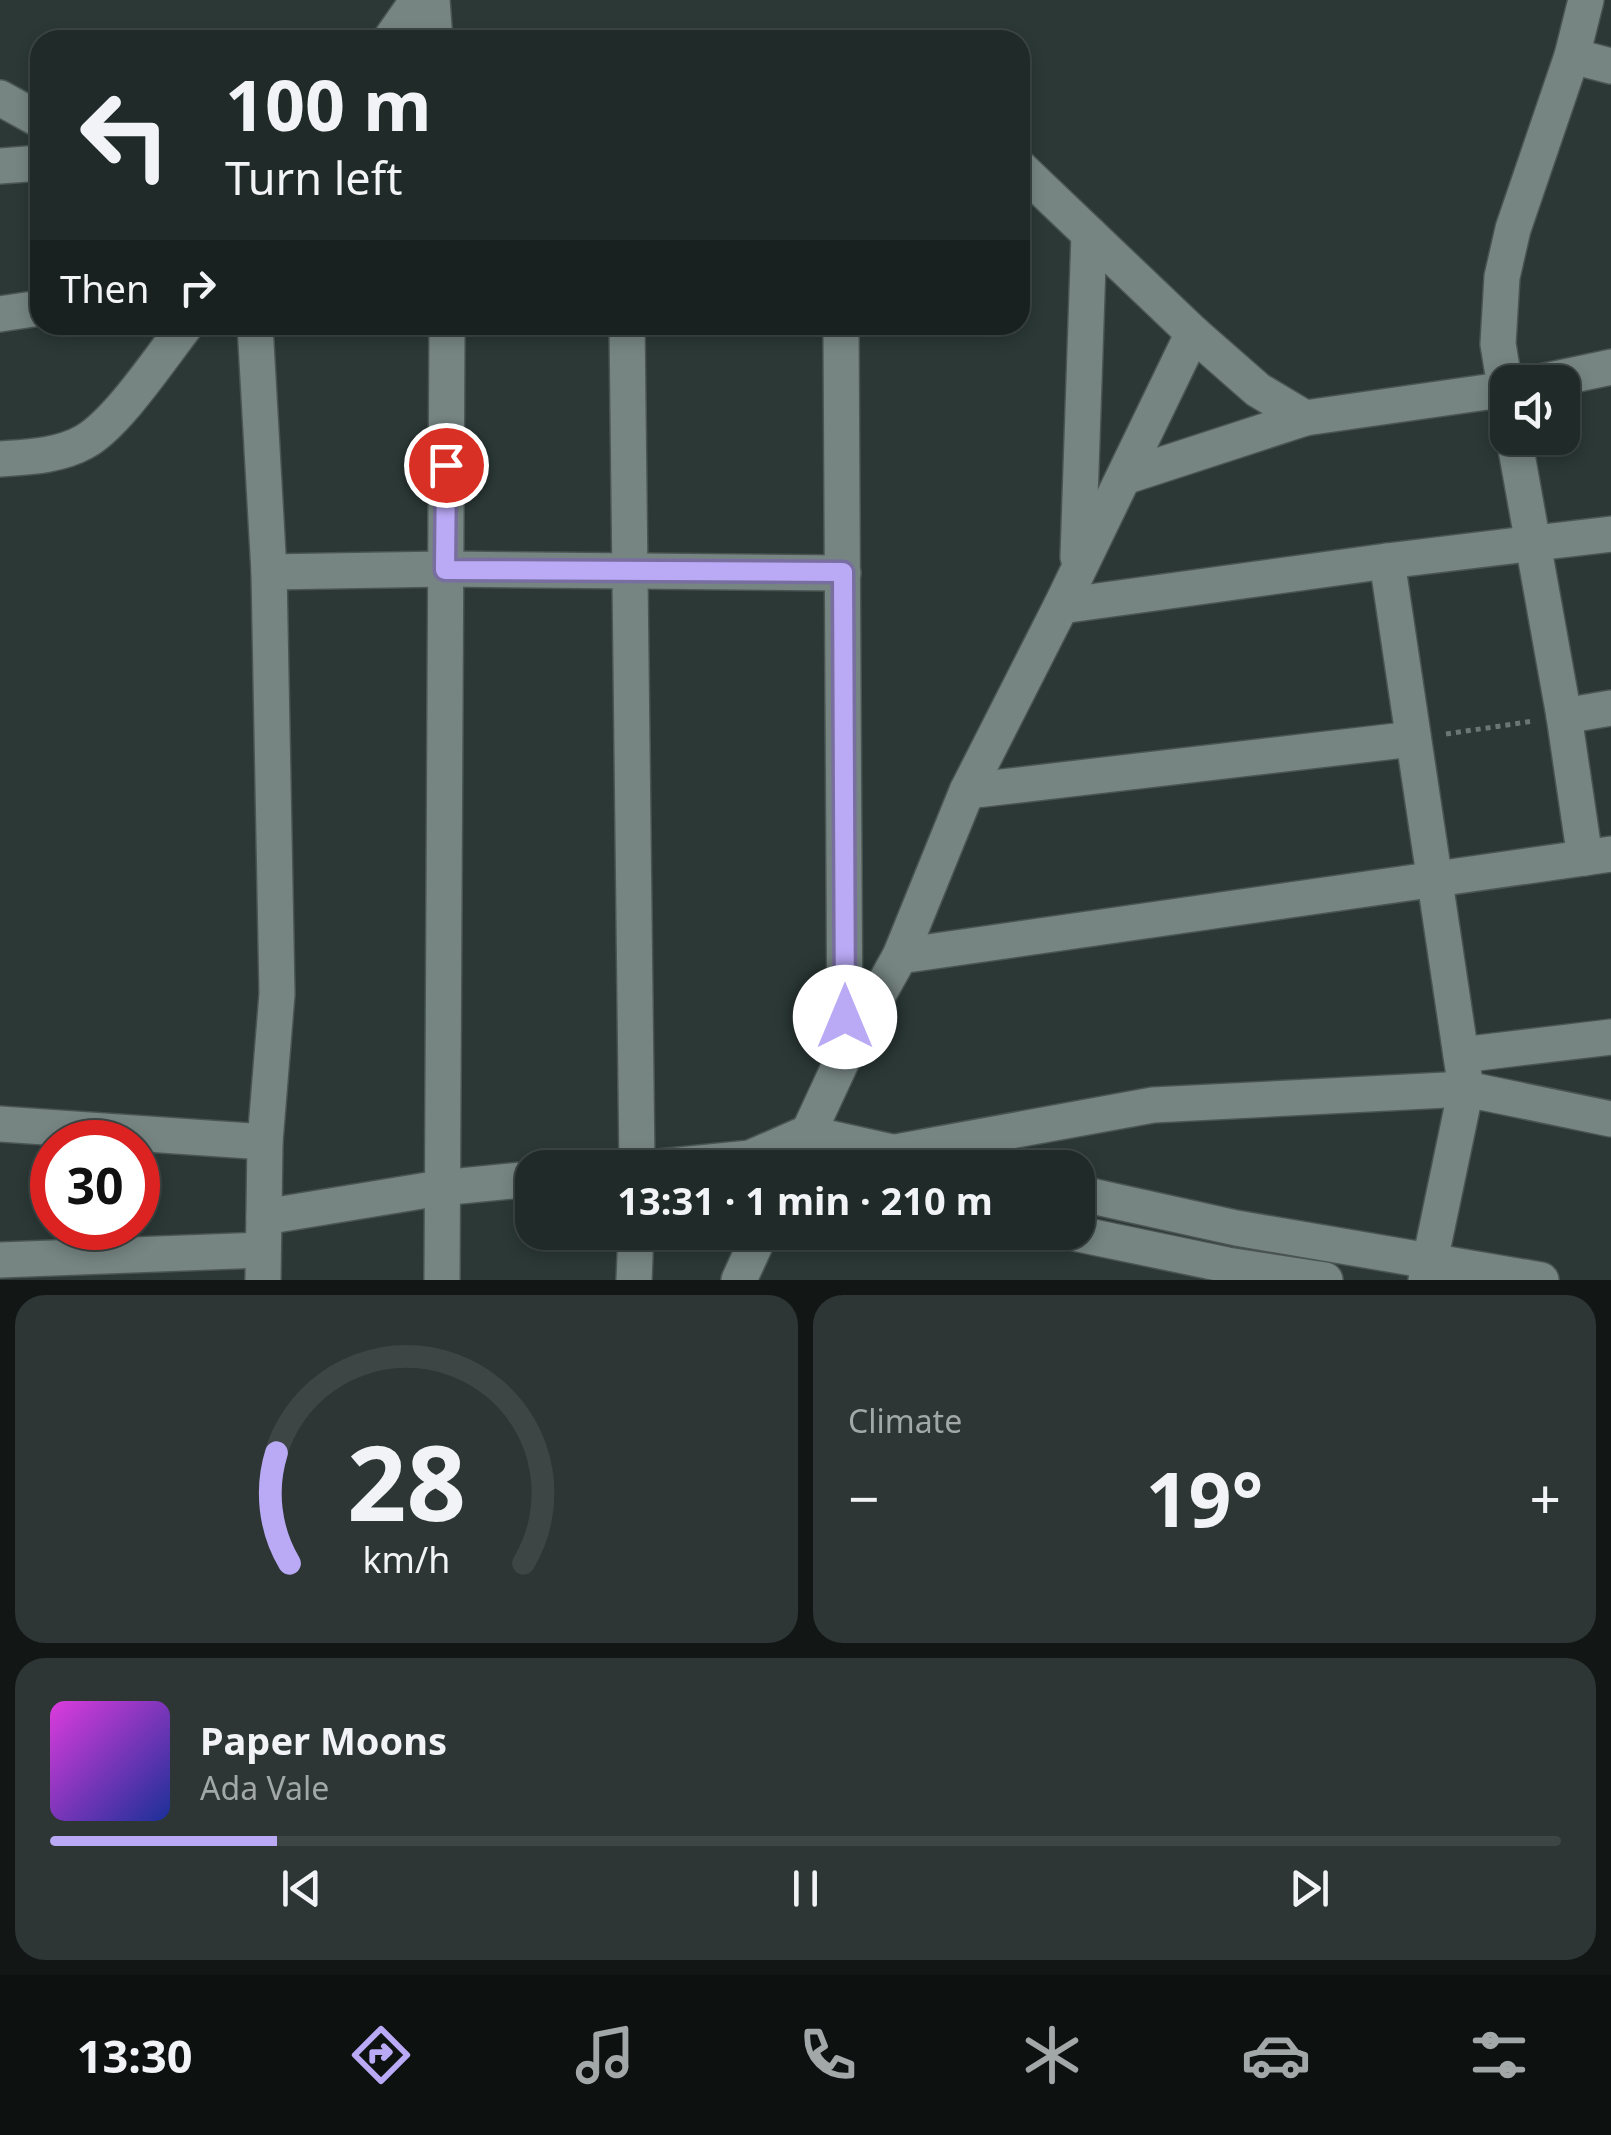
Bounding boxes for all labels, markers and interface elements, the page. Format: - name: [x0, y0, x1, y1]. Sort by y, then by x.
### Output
- text: 100 m: [225, 56, 432, 152]
- icon: left: [60, 70, 190, 200]
- text: Turn left: [225, 147, 402, 208]
- icon: right: [170, 260, 225, 315]
- text: Then: [60, 262, 150, 314]
- map controls: [1490, 365, 1580, 455]
- button: sound: [1490, 365, 1580, 455]
- pin: [404, 423, 489, 508]
- icon: arrive: [419, 438, 474, 493]
- position arrow: [793, 965, 897, 1069]
- speed limit sign: 30: [30, 1120, 160, 1250]
- text: 13:31 · 1 min · 210 m: [617, 1174, 993, 1226]
- text: Climate: [848, 1399, 962, 1442]
- text: 28: [347, 1410, 466, 1551]
- text: 19°: [1146, 1447, 1263, 1549]
- text: −: [848, 1460, 879, 1535]
- text: +: [1530, 1460, 1561, 1535]
- text: km/h: [363, 1535, 450, 1583]
- text: Paper Moons: [200, 1714, 447, 1766]
- text: Ada Vale: [200, 1766, 329, 1809]
- icon: previous: [274, 1861, 329, 1916]
- icon: pause: [778, 1861, 833, 1916]
- icon: next: [1282, 1861, 1337, 1916]
- icon: directions: [346, 2020, 416, 2090]
- icon: music: [570, 2020, 640, 2090]
- icon: phone: [793, 2020, 863, 2090]
- icon: climate: [1017, 2020, 1087, 2090]
- icon: car: [1241, 2020, 1311, 2090]
- icon: filters: [1464, 2020, 1534, 2090]
- text: 13:30: [77, 2025, 192, 2086]

